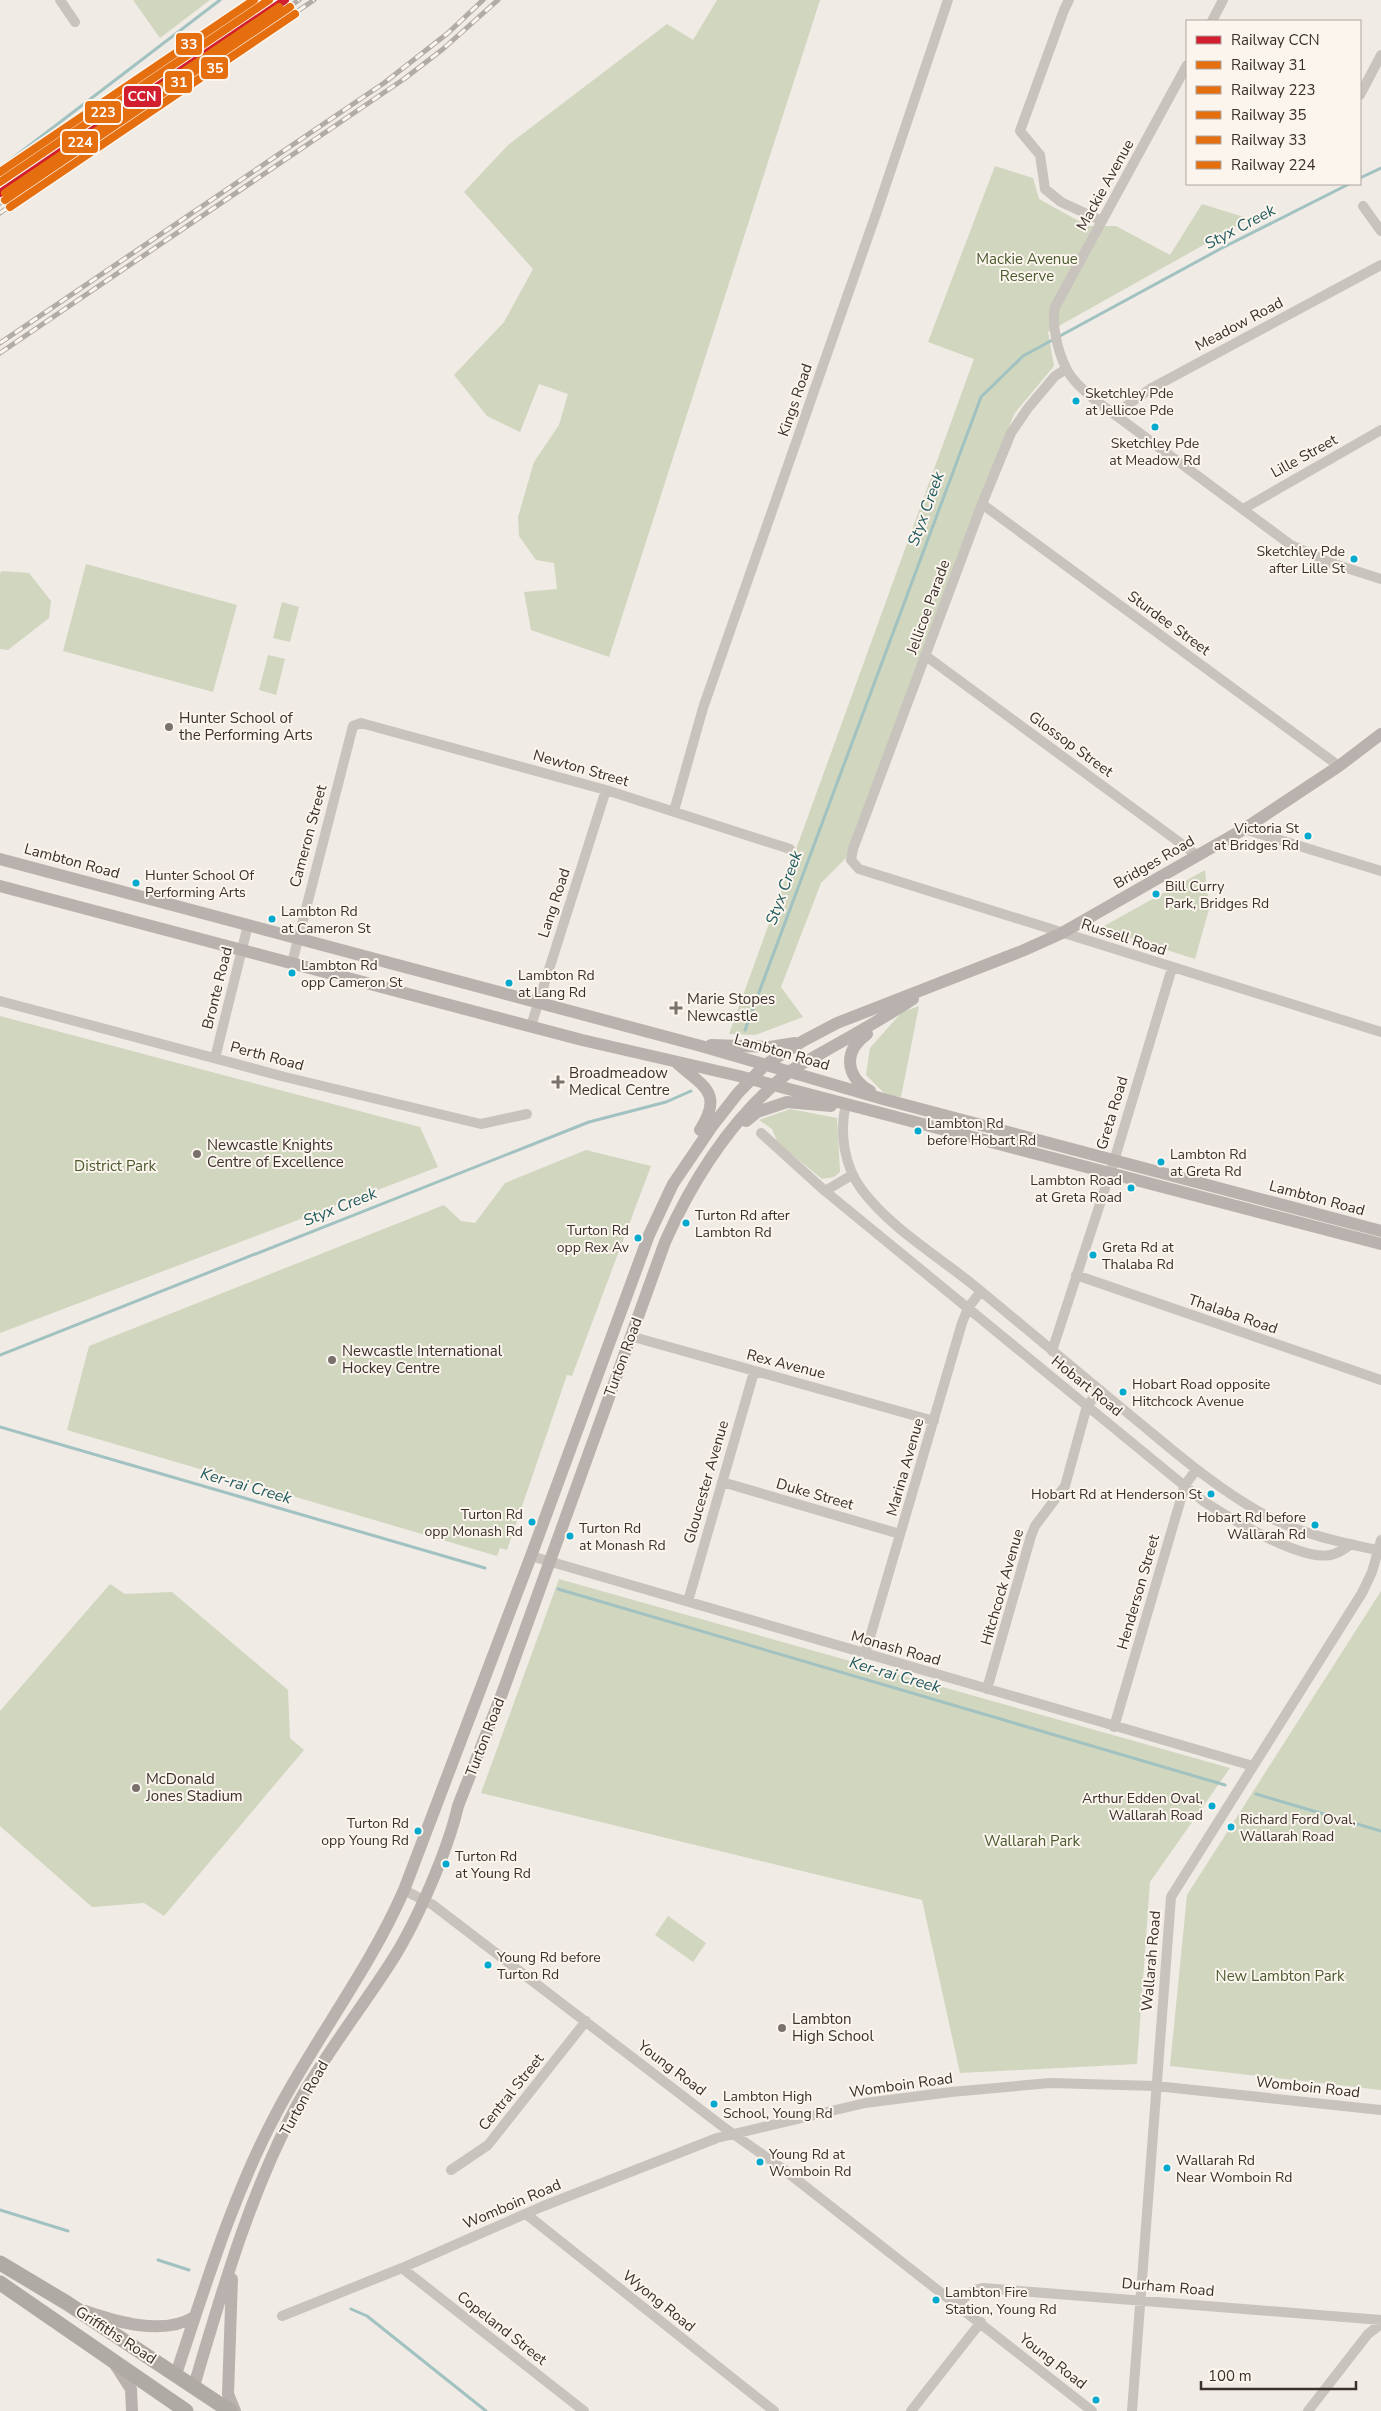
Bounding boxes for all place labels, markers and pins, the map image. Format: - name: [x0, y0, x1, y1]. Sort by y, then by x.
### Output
- place label: Sketchley Pde at Jellicoe Pde: [1085, 384, 1174, 420]
- marker: Sketchley Pde at Jellicoe Pde: [1071, 396, 1081, 406]
- marker: Sketchley Pde at Meadow Rd: [1150, 422, 1160, 432]
- place label: Sketchley Pde at Meadow Rd: [1109, 434, 1201, 470]
- place label: Sketchley Pde after Lille St: [1256, 542, 1345, 578]
- marker: Sketchley Pde after Lille St: [1349, 554, 1359, 564]
- place label: Hunter School of the Performing Arts: [179, 708, 313, 745]
- marker: Hunter School of the Performing Arts: [163, 721, 175, 733]
- place label: Victoria St at Bridges Rd: [1214, 819, 1299, 855]
- marker: Victoria St at Bridges Rd: [1303, 831, 1313, 841]
- place label: Hunter School Of Performing Arts: [145, 866, 254, 902]
- place label: Bill Curry Park, Bridges Rd: [1165, 877, 1269, 913]
- marker: Hunter School Of Performing Arts: [131, 878, 141, 888]
- marker: Bill Curry Park, Bridges Rd: [1151, 889, 1161, 899]
- place label: Lambton Rd at Cameron St: [281, 902, 371, 938]
- marker: Lambton Rd at Cameron St: [267, 914, 277, 924]
- place label: Lambton Rd opp Cameron St: [301, 956, 403, 992]
- place label: Lambton Rd at Lang Rd: [518, 966, 595, 1002]
- marker: Lambton Rd opp Cameron St: [287, 968, 297, 978]
- marker: Lambton Rd at Lang Rd: [504, 978, 514, 988]
- place label: Marie Stopes Newcastle: [687, 989, 775, 1026]
- marker: Marie Stopes Newcastle: [669, 1001, 683, 1015]
- place label: Broadmeadow Medical Centre: [569, 1063, 670, 1100]
- marker: Broadmeadow Medical Centre: [551, 1075, 565, 1089]
- place label: Lambton Rd before Hobart Rd: [927, 1114, 1036, 1150]
- marker: Lambton Rd before Hobart Rd: [913, 1126, 923, 1136]
- place label: Newcastle Knights Centre of Excellence: [207, 1135, 344, 1172]
- place label: Lambton Rd at Greta Rd: [1170, 1145, 1247, 1181]
- marker: Newcastle Knights Centre of Excellence: [191, 1148, 203, 1160]
- marker: Lambton Rd at Greta Rd: [1156, 1157, 1166, 1167]
- place label: Lambton Road at Greta Road: [1030, 1171, 1122, 1207]
- marker: Lambton Road at Greta Road: [1126, 1183, 1136, 1193]
- place label: Turton Rd after Lambton Rd: [695, 1206, 790, 1242]
- marker: Turton Rd after Lambton Rd: [681, 1218, 691, 1228]
- place label: Turton Rd opp Rex Av: [557, 1221, 630, 1257]
- marker: Turton Rd opp Rex Av: [633, 1233, 643, 1243]
- place label: Greta Rd at Thalaba Rd: [1102, 1238, 1174, 1274]
- marker: Greta Rd at Thalaba Rd: [1088, 1250, 1098, 1260]
- place label: Newcastle International Hockey Centre: [342, 1341, 503, 1378]
- marker: Newcastle International Hockey Centre: [326, 1354, 338, 1366]
- place label: Hobart Road opposite Hitchcock Avenue: [1132, 1375, 1270, 1411]
- marker: Hobart Road opposite Hitchcock Avenue: [1118, 1387, 1128, 1397]
- place label: Hobart Rd at Henderson St: [1031, 1485, 1202, 1504]
- marker: Hobart Rd at Henderson St: [1206, 1489, 1216, 1499]
- place label: Turton Rd opp Monash Rd: [425, 1505, 523, 1541]
- place label: Hobart Rd before Wallarah Rd: [1197, 1508, 1306, 1544]
- marker: Turton Rd opp Monash Rd: [527, 1517, 537, 1527]
- place label: Turton Rd at Monash Rd: [579, 1519, 666, 1555]
- marker: Hobart Rd before Wallarah Rd: [1310, 1520, 1320, 1530]
- marker: Turton Rd at Monash Rd: [565, 1531, 575, 1541]
- place label: McDonald Jones Stadium: [145, 1769, 243, 1806]
- marker: McDonald Jones Stadium: [130, 1782, 142, 1794]
- place label: Arthur Edden Oval, Wallarah Road: [1082, 1789, 1203, 1825]
- marker: Arthur Edden Oval, Wallarah Road: [1207, 1801, 1217, 1811]
- place label: Richard Ford Oval, Wallarah Road: [1240, 1810, 1356, 1846]
- place label: Turton Rd opp Young Rd: [321, 1814, 409, 1850]
- marker: Richard Ford Oval, Wallarah Road: [1226, 1822, 1236, 1832]
- marker: Turton Rd opp Young Rd: [413, 1826, 423, 1836]
- place label: Turton Rd at Young Rd: [455, 1847, 531, 1883]
- marker: Turton Rd at Young Rd: [441, 1859, 451, 1869]
- place label: Young Rd before Turton Rd: [496, 1948, 601, 1984]
- marker: Young Rd before Turton Rd: [483, 1960, 493, 1970]
- place label: Lambton High School: [792, 2009, 874, 2046]
- marker: Lambton High School: [776, 2022, 788, 2034]
- place label: Lambton High School, Young Rd: [723, 2087, 833, 2123]
- marker: Lambton High School, Young Rd: [709, 2099, 719, 2109]
- place label: Young Rd at Womboin Rd: [768, 2145, 851, 2181]
- place label: Wallarah Rd Near Womboin Rd: [1176, 2151, 1292, 2187]
- marker: Young Rd at Womboin Rd: [755, 2157, 765, 2167]
- marker: Wallarah Rd Near Womboin Rd: [1162, 2163, 1172, 2173]
- place label: Lambton Fire Station, Young Rd: [945, 2283, 1057, 2319]
- marker: Lambton Fire Station, Young Rd: [931, 2295, 941, 2305]
- unlabelled marker: [1091, 2395, 1101, 2405]

